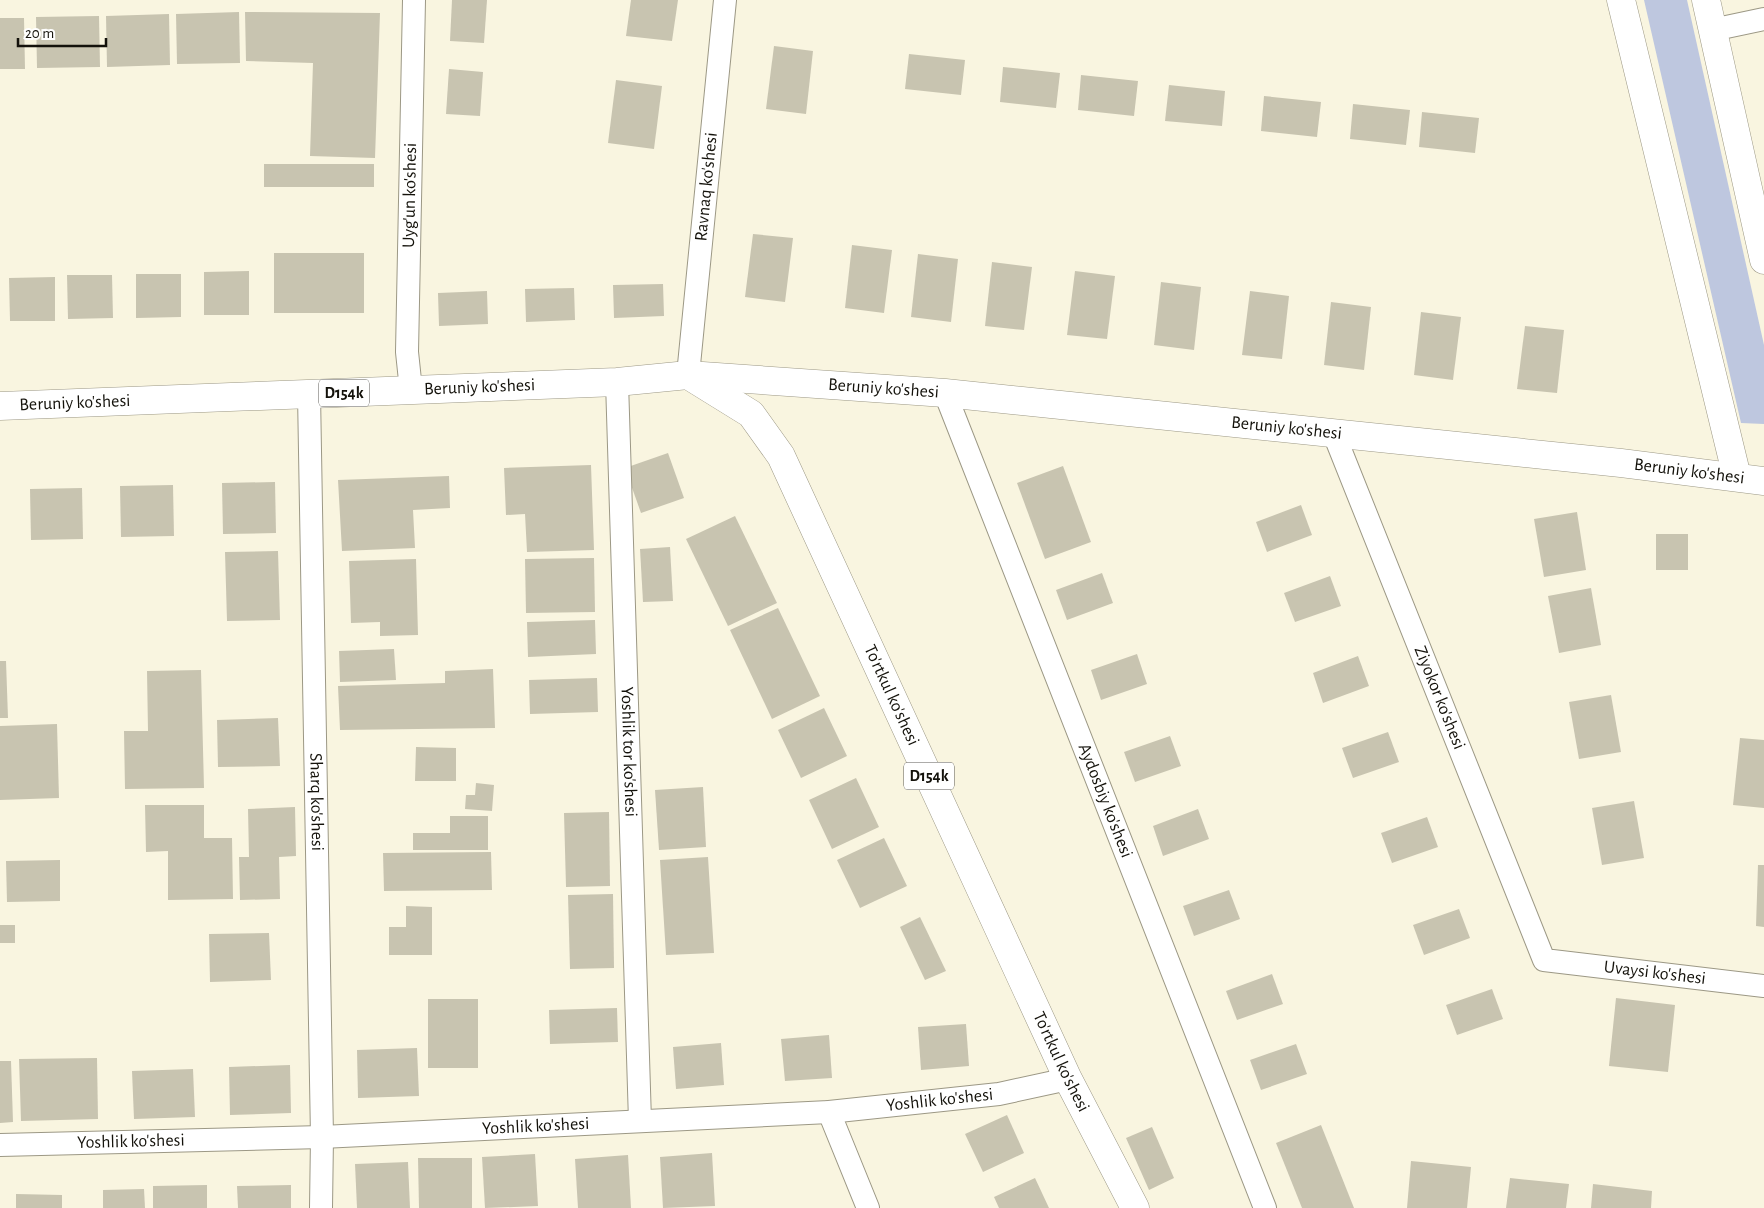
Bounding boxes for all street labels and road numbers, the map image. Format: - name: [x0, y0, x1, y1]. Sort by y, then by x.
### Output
- street label: Ravnaq ko'shesi: [692, 132, 721, 242]
- street label: Uyg'un ko'shesi: [400, 143, 420, 248]
- street label: Beruniy ko'shesi: [424, 376, 536, 398]
- street label: Beruniy ko'shesi: [827, 376, 940, 402]
- road number: D154k: [319, 379, 369, 406]
- street label: Beruniy ko'shesi: [19, 392, 131, 414]
- street label: Beruniy ko'shesi: [1230, 414, 1343, 443]
- street label: Beruniy ko'shesi: [1633, 456, 1745, 487]
- street label: To'rtkul ko'shesi: [860, 642, 922, 748]
- street label: Ziyokor ko'shesi: [1411, 643, 1468, 752]
- street label: Yoshlik tor ko'shesi: [617, 686, 640, 817]
- street label: Aydosbiy ko'shesi: [1075, 741, 1136, 860]
- street label: Sharq ko'shesi: [306, 753, 326, 851]
- road number: D154k: [904, 762, 954, 789]
- street label: Uvaysi ko'shesi: [1603, 958, 1707, 988]
- street label: To'rtkul ko'shesi: [1029, 1009, 1093, 1115]
- street label: Yoshlik ko'shesi: [885, 1086, 994, 1115]
- street label: Yoshlik ko'shesi: [482, 1115, 590, 1138]
- street label: Yoshlik ko'shesi: [77, 1131, 185, 1152]

